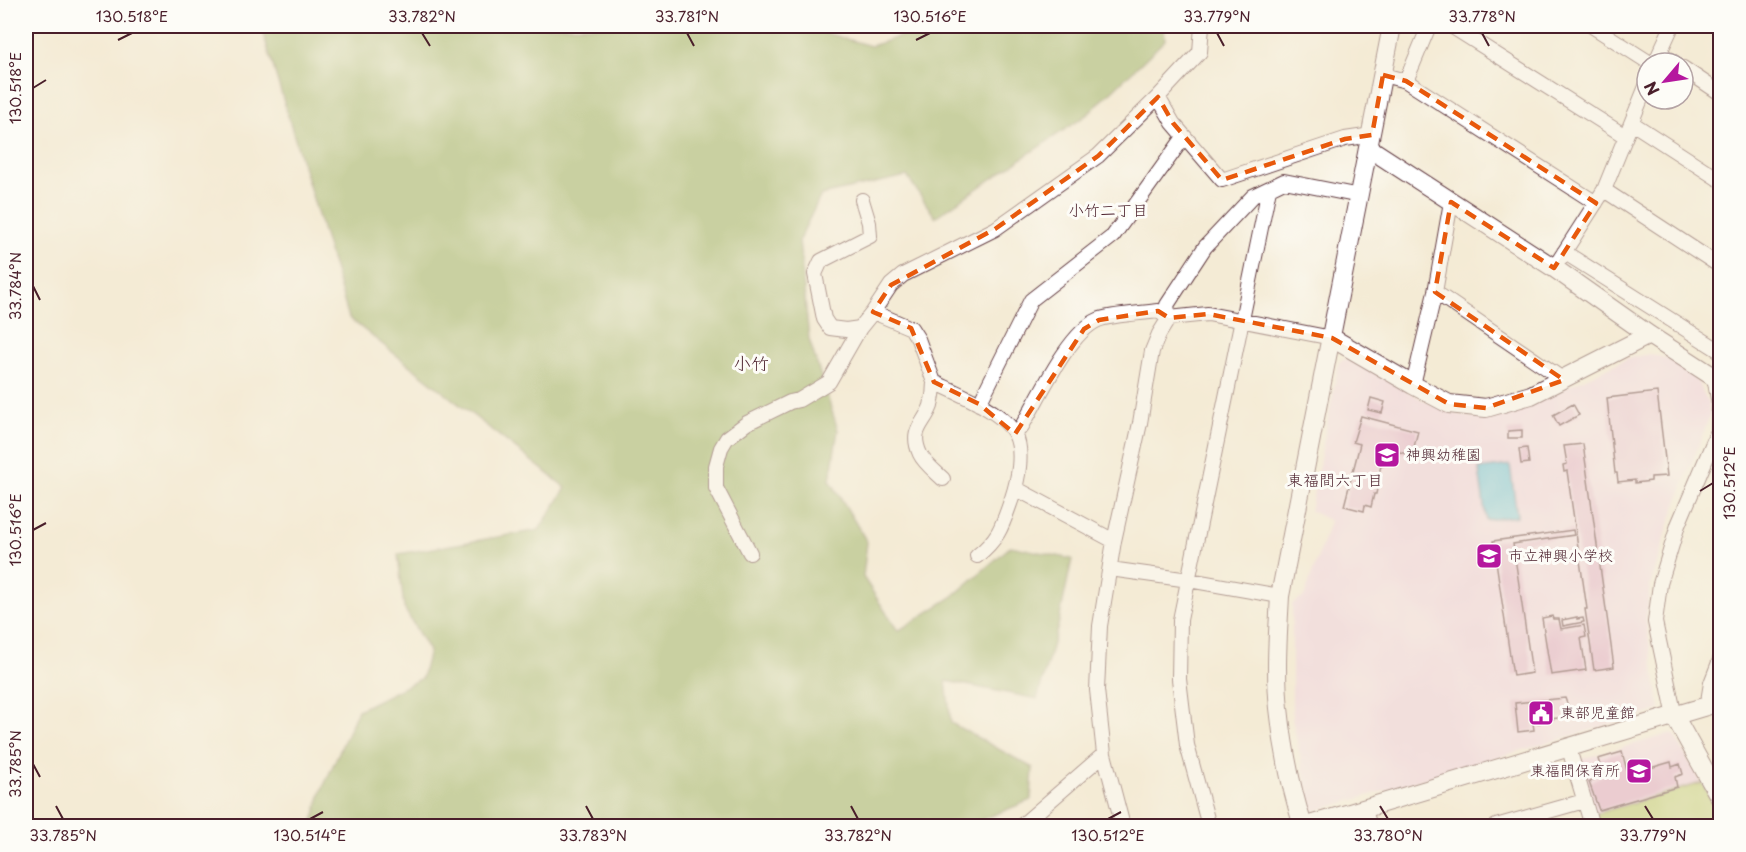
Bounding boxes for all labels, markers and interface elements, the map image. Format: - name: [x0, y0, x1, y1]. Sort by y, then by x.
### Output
- text: 130.518°E: [96, 4, 168, 27]
- text: 33.782°N: [388, 4, 456, 27]
- text: 33.781°N: [655, 4, 719, 27]
- text: 130.516°E: [893, 4, 967, 27]
- text: 33.779°N: [1183, 4, 1251, 27]
- text: 33.778°N: [1448, 4, 1516, 27]
- north arrow: [1635, 51, 1695, 111]
- text: 130.518°E: [3, 52, 26, 124]
- text: N: [1637, 77, 1665, 100]
- district label: 小竹二丁目: [1068, 197, 1148, 221]
- text: 33.784°N: [3, 252, 26, 320]
- district label: 小竹: [733, 349, 769, 376]
- school or university icon: 神興幼稚園: [1372, 440, 1402, 470]
- place label: 神興幼稚園: [1406, 442, 1481, 465]
- text: 130.512°E: [1717, 446, 1740, 520]
- district label: 東福間六丁目: [1287, 467, 1383, 491]
- text: 130.516°E: [3, 493, 26, 567]
- school or university icon: 市立神興小学校: [1474, 541, 1504, 571]
- place label: 市立神興小学校: [1508, 543, 1613, 566]
- public building icon: 東部児童館: [1526, 698, 1556, 728]
- place label: 東部児童館: [1560, 700, 1635, 723]
- text: 33.785°N: [3, 730, 26, 798]
- school or university icon: 東福間保育所: [1624, 756, 1654, 786]
- place label: 東福間保育所: [1530, 758, 1620, 781]
- text: 33.785°N: [29, 823, 97, 846]
- text: 130.514°E: [274, 823, 346, 846]
- text: 33.783°N: [559, 823, 627, 846]
- text: 33.782°N: [824, 823, 892, 846]
- text: 130.512°E: [1071, 823, 1145, 846]
- text: 33.780°N: [1353, 823, 1423, 846]
- text: 33.779°N: [1619, 823, 1687, 846]

